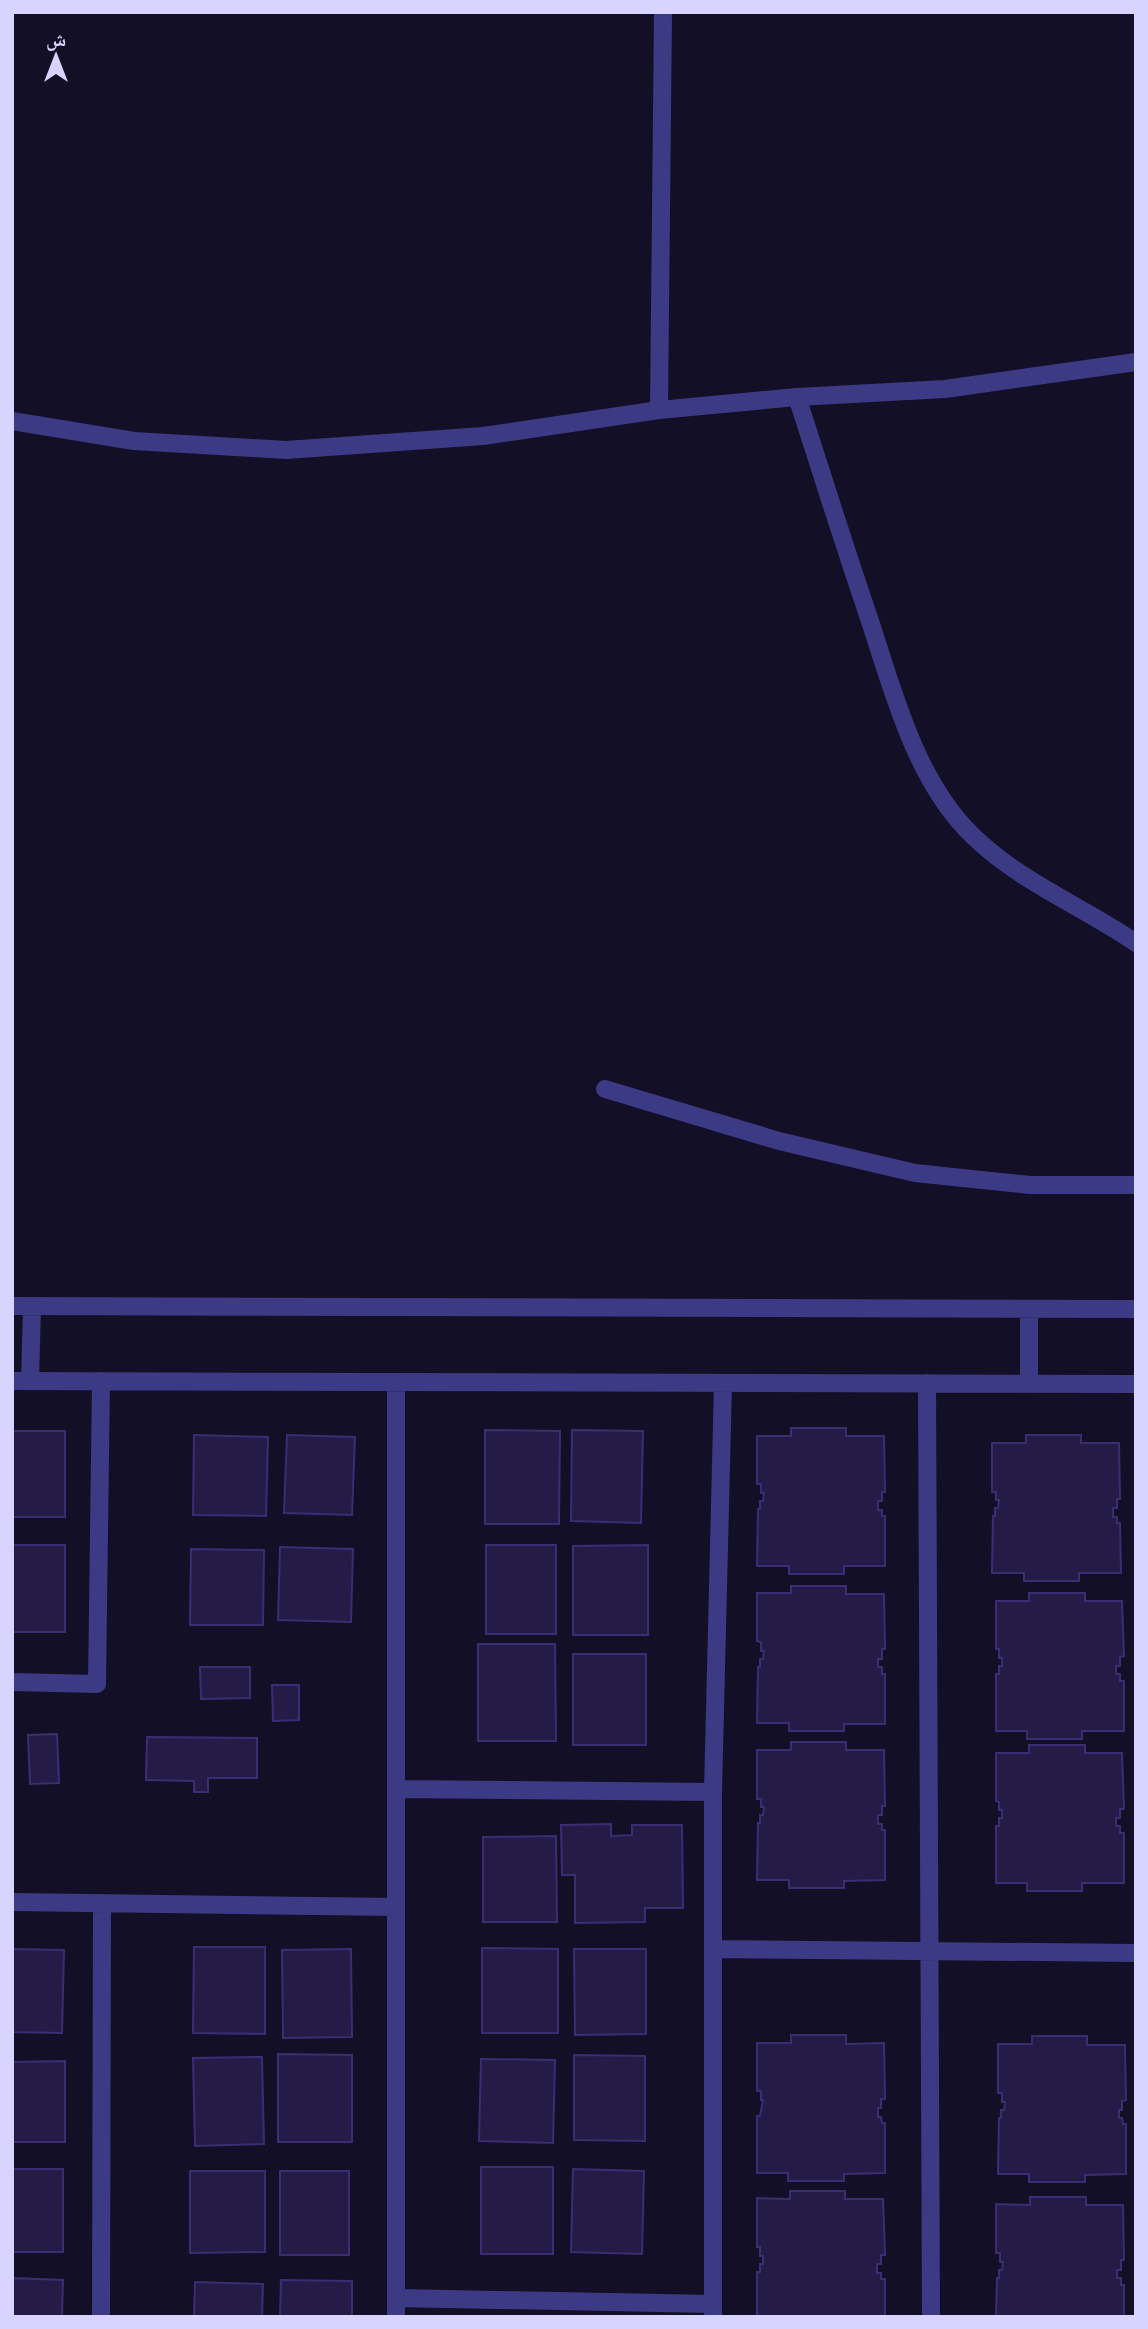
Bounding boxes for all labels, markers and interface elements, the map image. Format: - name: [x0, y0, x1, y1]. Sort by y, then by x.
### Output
- north arrow: [21, 21, 91, 91]
- text: ش: [46, 29, 66, 51]

